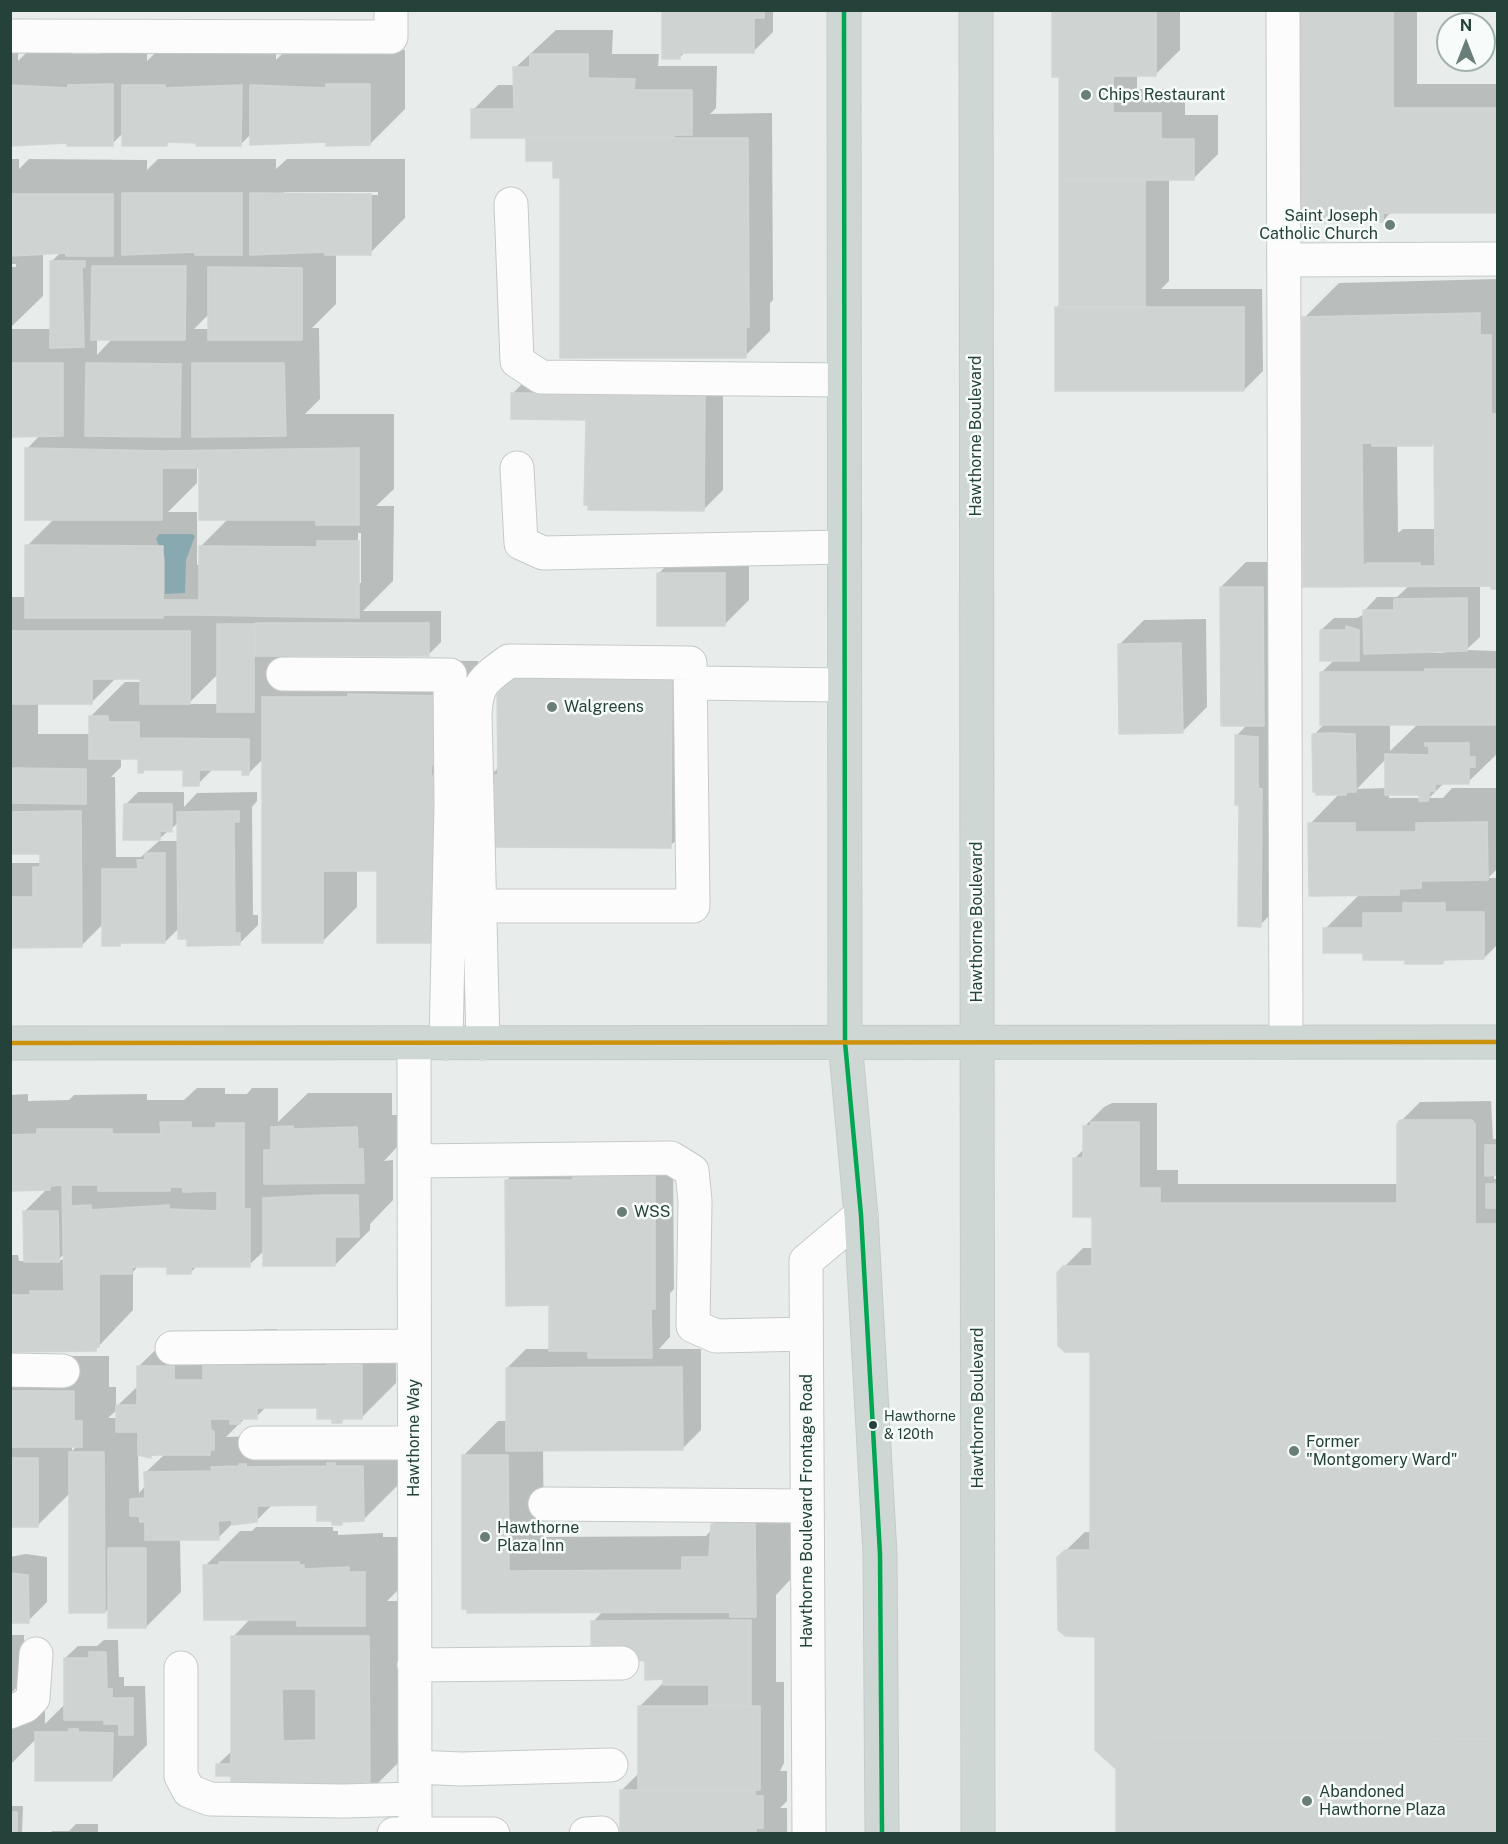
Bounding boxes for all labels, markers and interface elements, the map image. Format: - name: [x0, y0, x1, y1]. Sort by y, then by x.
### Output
- north arrow: [1436, 12, 1496, 72]
- text: N: [1460, 16, 1472, 35]
- place label: Chips Restaurant: [1098, 85, 1226, 105]
- marker: Chips Restaurant: [1079, 88, 1093, 102]
- place label: Saint Joseph Catholic Church: [1259, 206, 1378, 244]
- marker: Saint Joseph Catholic Church: [1383, 218, 1397, 232]
- street label: Hawthorne Boulevard: [966, 355, 986, 517]
- place label: Walgreens: [564, 697, 644, 717]
- marker: Walgreens: [545, 700, 559, 714]
- street label: Hawthorne Boulevard: [967, 841, 987, 1003]
- place label: WSS: [634, 1202, 671, 1222]
- marker: WSS: [615, 1205, 629, 1219]
- street label: Hawthorne Boulevard: [968, 1327, 988, 1489]
- street label: Hawthorne Boulevard Frontage Road: [797, 1374, 817, 1648]
- street label: Hawthorne Way: [404, 1379, 424, 1497]
- place label: Hawthorne & 120th: [884, 1409, 956, 1442]
- marker: Hawthorne & 120th: [867, 1419, 879, 1431]
- place label: Former "Montgomery Ward": [1306, 1432, 1458, 1470]
- marker: Former "Montgomery Ward": [1287, 1444, 1301, 1458]
- place label: Hawthorne Plaza Inn: [497, 1518, 579, 1556]
- marker: Hawthorne Plaza Inn: [478, 1530, 492, 1544]
- place label: Abandoned Hawthorne Plaza: [1319, 1782, 1446, 1820]
- marker: Abandoned Hawthorne Plaza: [1300, 1794, 1314, 1808]

